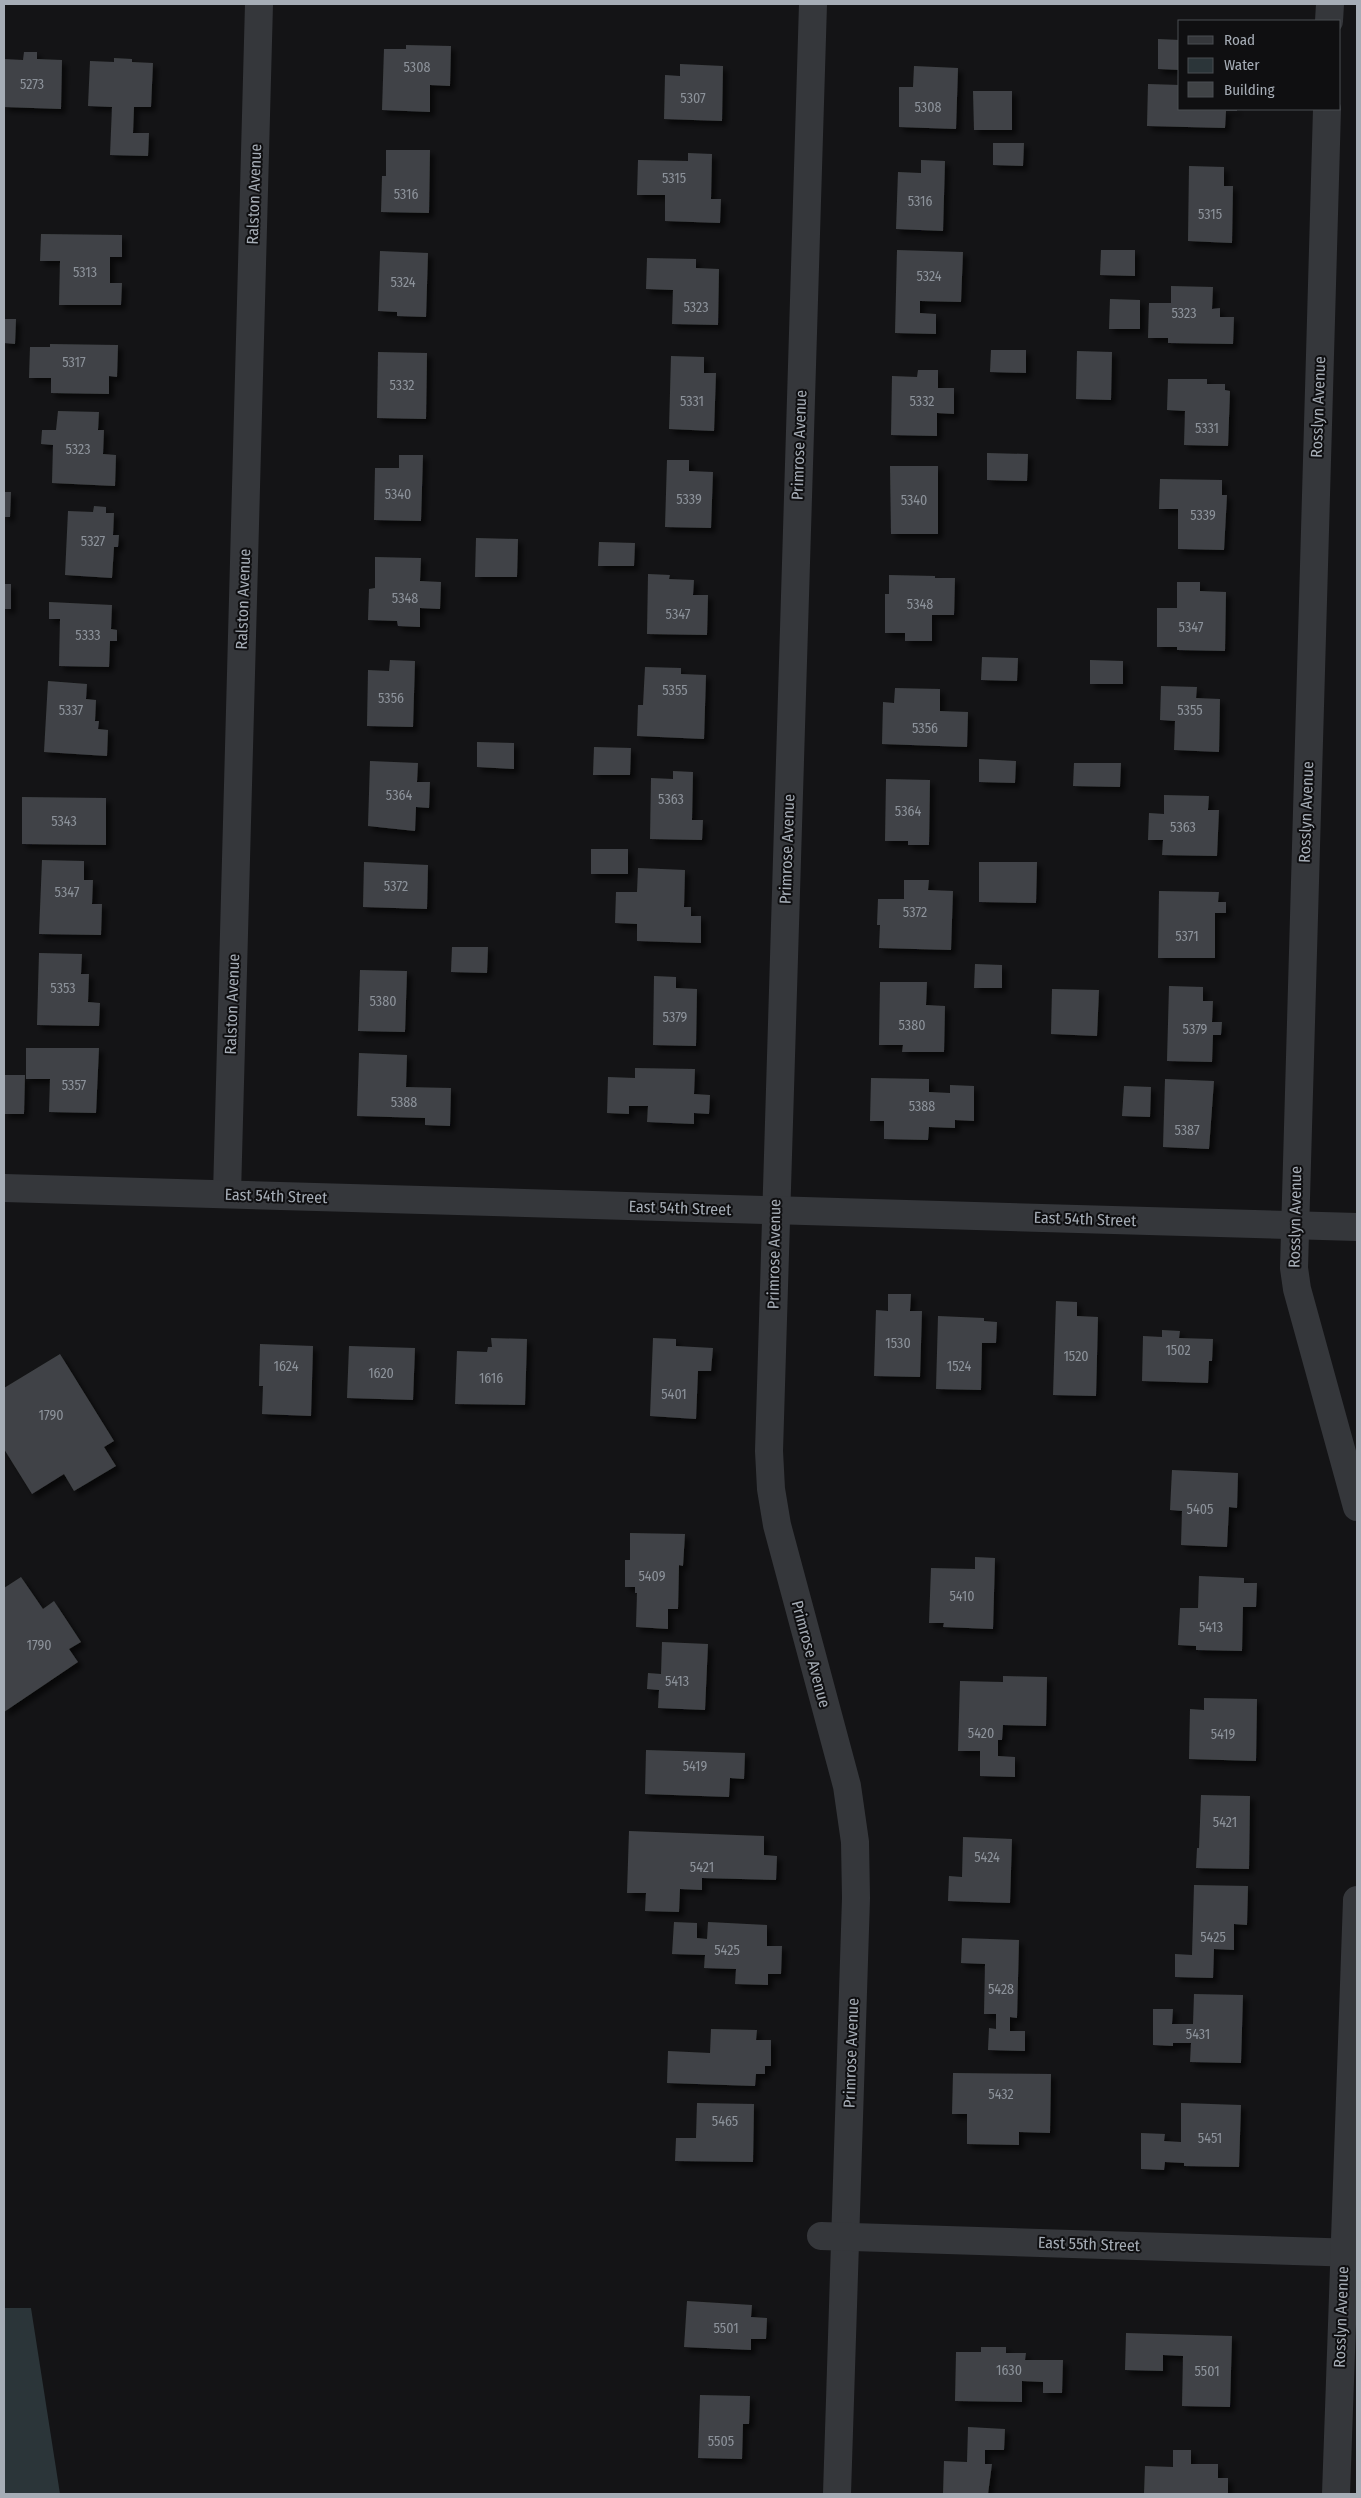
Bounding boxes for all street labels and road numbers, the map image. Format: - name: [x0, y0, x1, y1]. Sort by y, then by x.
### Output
- street label: Ralston Avenue: [243, 143, 265, 245]
- street label: Rosslyn Avenue: [1307, 356, 1329, 458]
- street label: Primrose Avenue: [788, 390, 810, 500]
- street label: Ralston Avenue: [232, 548, 254, 650]
- street label: Rosslyn Avenue: [1295, 761, 1317, 863]
- street label: Primrose Avenue: [776, 794, 798, 904]
- street label: Ralston Avenue: [221, 953, 243, 1055]
- street label: Rosslyn Avenue: [1285, 1166, 1305, 1268]
- street label: East 54th Street: [224, 1185, 328, 1207]
- street label: East 54th Street: [628, 1197, 732, 1219]
- street label: Primrose Avenue: [764, 1199, 784, 1309]
- street label: East 54th Street: [1033, 1208, 1137, 1230]
- street label: Primrose Avenue: [788, 1598, 834, 1710]
- street label: Primrose Avenue: [840, 1998, 862, 2108]
- street label: East 55th Street: [1038, 2233, 1141, 2255]
- street label: Rosslyn Avenue: [1330, 2266, 1352, 2368]

